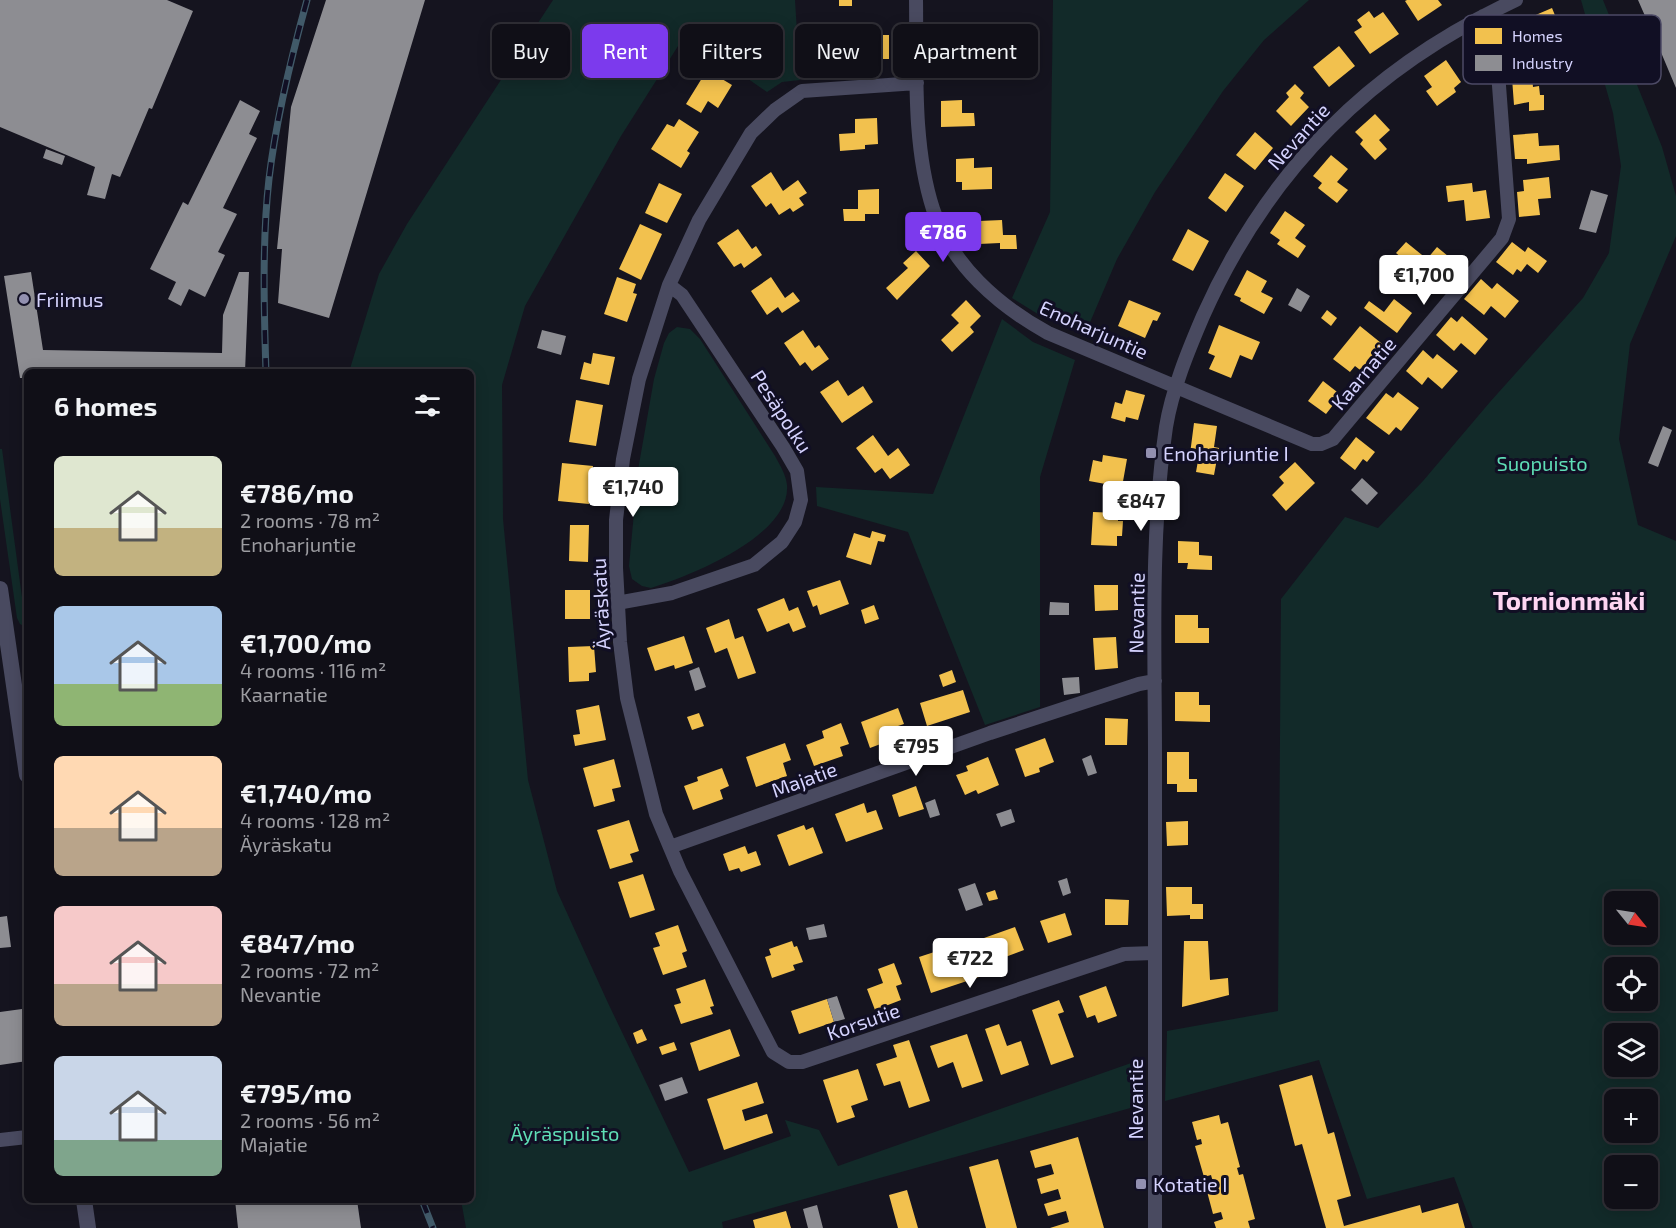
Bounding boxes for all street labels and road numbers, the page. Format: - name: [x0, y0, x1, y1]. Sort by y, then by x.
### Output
- street label: Nevantie: [1262, 98, 1334, 174]
- street label: Enoharjuntie: [1036, 294, 1152, 364]
- street label: Kaarnatie: [1326, 332, 1400, 414]
- street label: Pesäpolku: [746, 365, 818, 457]
- street label: Äyräskatu: [586, 557, 614, 651]
- street label: Nevantie: [1123, 572, 1149, 654]
- street label: Majatie: [768, 756, 840, 802]
- street label: Korsutie: [823, 997, 903, 1045]
- street label: Nevantie: [1123, 1058, 1147, 1140]

